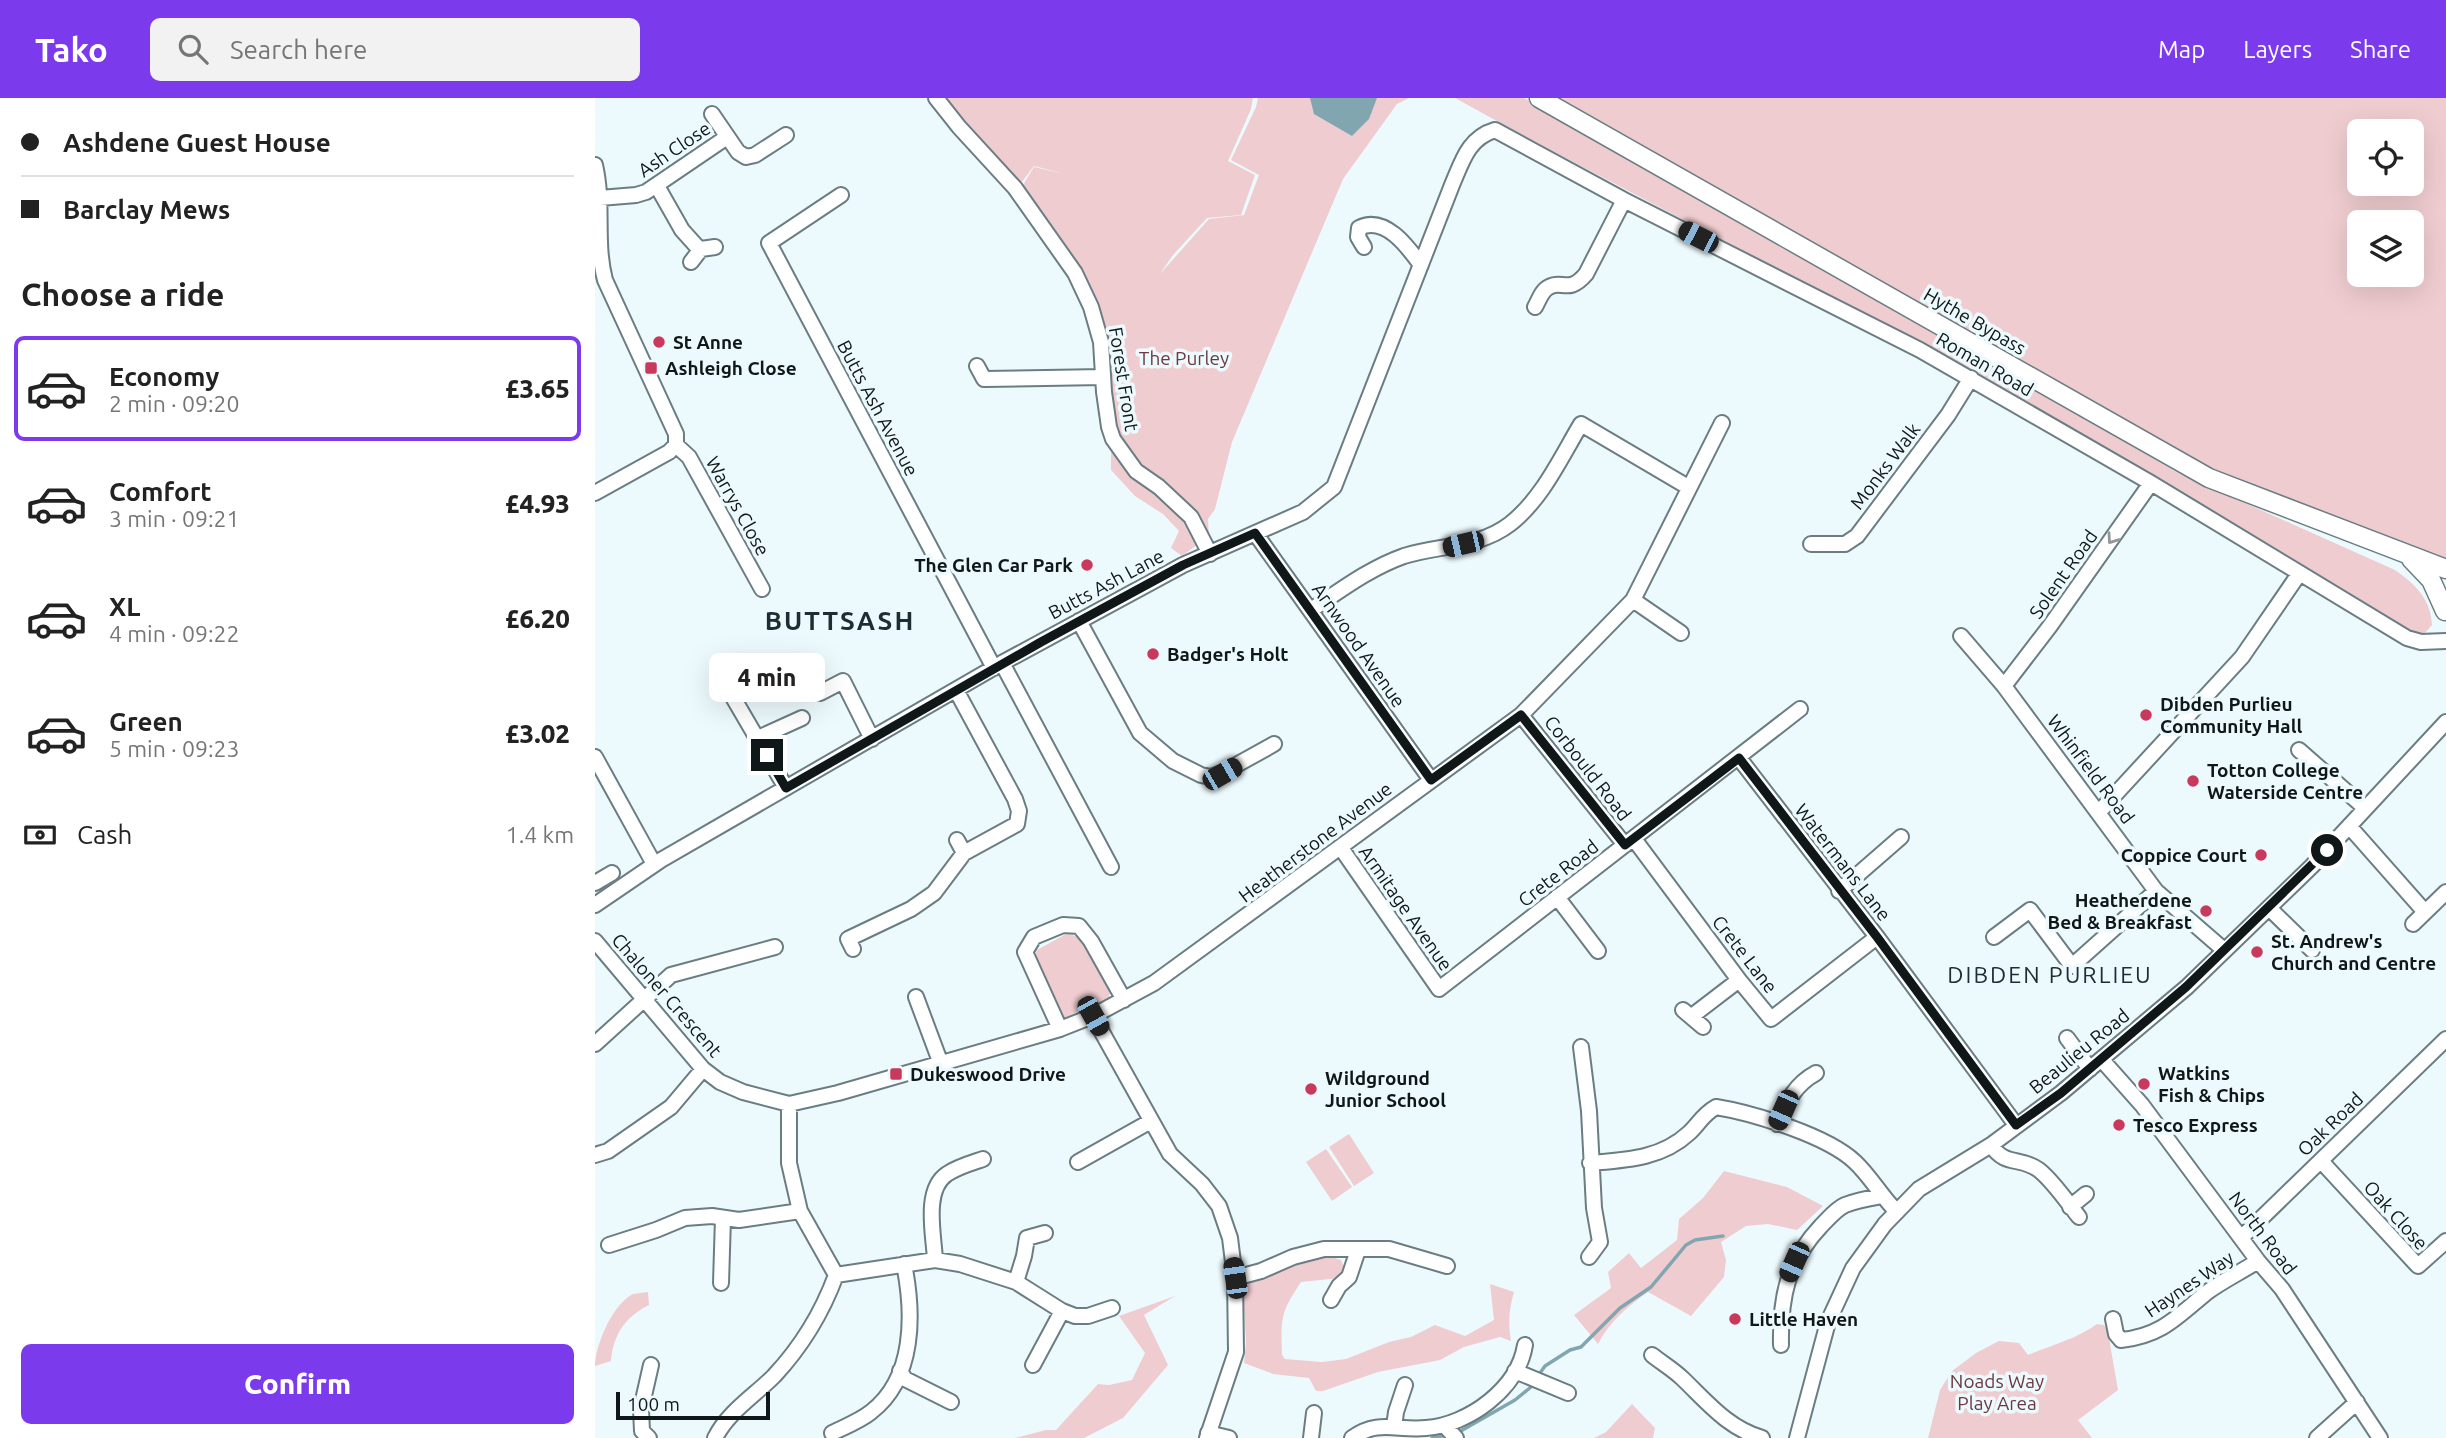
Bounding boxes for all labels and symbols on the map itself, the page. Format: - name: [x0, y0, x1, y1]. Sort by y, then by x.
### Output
- street label: Ash Close: [634, 117, 714, 181]
- car: [1675, 218, 1722, 256]
- street label: Hythe Bypass: [1920, 283, 2030, 359]
- street label: Forest Front: [1105, 325, 1143, 433]
- street label: Roman Road: [1933, 327, 2037, 401]
- place label: St Anne: [673, 331, 743, 353]
- marker: St Anne: [651, 334, 667, 350]
- street label: Butts Ash Avenue: [833, 336, 923, 480]
- park label: The Purley: [1139, 347, 1229, 369]
- place label: Ashleigh Close: [665, 357, 797, 379]
- marker: Ashleigh Close: [643, 360, 659, 376]
- street label: Monks Walk: [1845, 418, 1925, 513]
- street label: Warrys Close: [702, 453, 774, 559]
- street label: Solent Road: [2024, 526, 2102, 622]
- car: [1441, 529, 1486, 559]
- one-way arrow: [2108, 531, 2120, 544]
- street label: Butts Ash Lane: [1045, 544, 1167, 624]
- place label: The Glen Car Park: [914, 554, 1073, 576]
- marker: The Glen Car Park: [1079, 557, 1095, 573]
- street label: Arnwood Avenue: [1308, 579, 1410, 711]
- district label: BUTTSASH: [765, 606, 915, 635]
- place label: Badger's Holt: [1167, 643, 1289, 665]
- marker: Badger's Holt: [1145, 646, 1161, 662]
- callout: 4 min: [709, 654, 825, 702]
- place label: Dibden Purlieu Community Hall: [2160, 693, 2302, 737]
- marker: Dibden Purlieu Community Hall: [2138, 707, 2154, 723]
- street label: Whinfield Road: [2043, 710, 2139, 828]
- street label: Corbould Road: [1540, 711, 1636, 825]
- route end: [751, 739, 783, 771]
- car: [1199, 754, 1246, 794]
- place label: Totton College Waterside Centre: [2207, 759, 2363, 803]
- marker: Totton College Waterside Centre: [2185, 773, 2201, 789]
- street label: Heatherstone Avenue: [1234, 777, 1396, 907]
- street label: Watermans Lane: [1790, 799, 1896, 925]
- route start: [2311, 834, 2343, 866]
- street label: Crete Road: [1514, 835, 1602, 911]
- street label: Armitage Avenue: [1355, 841, 1457, 975]
- place label: Coppice Court: [2121, 844, 2247, 866]
- marker: Coppice Court: [2253, 847, 2269, 863]
- place label: Heatherdene Bed & Breakfast: [2048, 889, 2192, 933]
- marker: Heatherdene Bed & Breakfast: [2198, 903, 2214, 919]
- street label: Crete Lane: [1708, 911, 1782, 997]
- street label: Chaloner Crescent: [607, 929, 727, 1062]
- place label: St. Andrew's Church and Centre: [2271, 930, 2436, 974]
- marker: St. Andrew's Church and Centre: [2249, 944, 2265, 960]
- district label: DIBDEN PURLIEU: [1947, 962, 2153, 987]
- car: [1074, 993, 1113, 1039]
- street label: Beaulieu Road: [2025, 1004, 2133, 1098]
- place label: Watkins Fish & Chips: [2158, 1062, 2265, 1106]
- place label: Dukeswood Drive: [910, 1063, 1066, 1085]
- marker: Dukeswood Drive: [888, 1066, 904, 1082]
- place label: Wildground Junior School: [1325, 1067, 1446, 1111]
- marker: Watkins Fish & Chips: [2136, 1076, 2152, 1092]
- marker: Wildground Junior School: [1303, 1081, 1319, 1097]
- car: [1765, 1087, 1802, 1133]
- street label: Oak Road: [2293, 1088, 2367, 1160]
- place label: Tesco Express: [2133, 1114, 2258, 1136]
- marker: Tesco Express: [2111, 1117, 2127, 1133]
- street label: Oak Close: [2359, 1176, 2433, 1254]
- street label: North Road: [2225, 1187, 2301, 1279]
- car: [1776, 1239, 1813, 1285]
- street label: Haynes Way: [2140, 1246, 2238, 1322]
- car: [1222, 1256, 1249, 1300]
- place label: Little Haven: [1749, 1308, 1858, 1330]
- marker: Little Haven: [1727, 1311, 1743, 1327]
- park label: Noads Way Play Area: [1950, 1370, 2044, 1414]
- scale bar: [616, 1389, 770, 1421]

